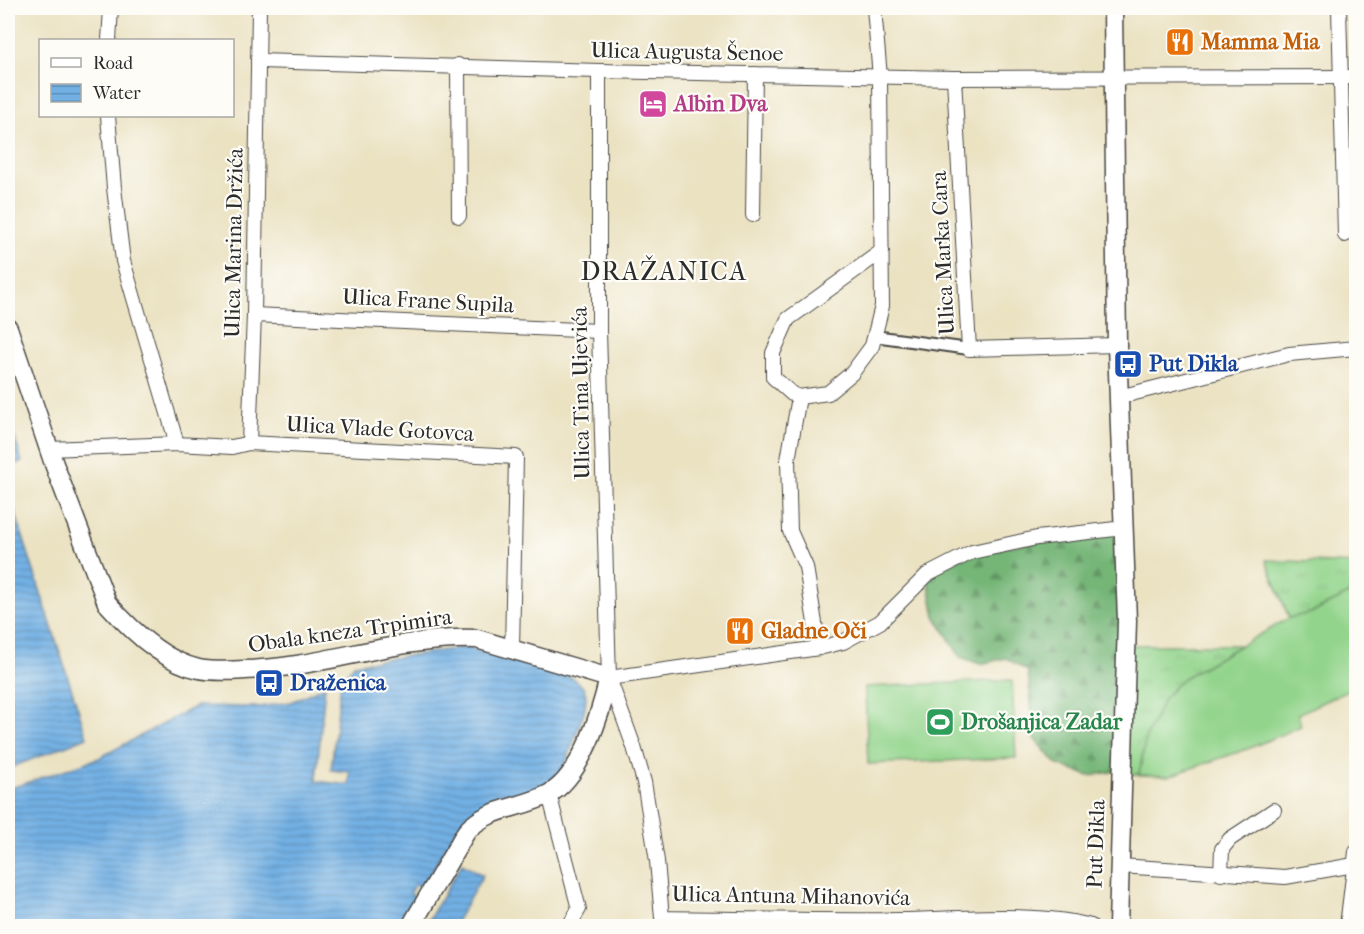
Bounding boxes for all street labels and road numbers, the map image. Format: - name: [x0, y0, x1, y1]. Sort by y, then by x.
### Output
- street label: Ulica Augusta Šenoe: [590, 36, 784, 67]
- street label: Ulica Marina Držića: [219, 147, 249, 338]
- street label: Ulica Marka Cara: [926, 169, 960, 336]
- street label: Ulica Frane Supila: [341, 284, 515, 319]
- street label: Ulica Tina Ujevića: [566, 305, 596, 480]
- street label: Ulica Vlade Gotovca: [285, 411, 476, 447]
- street label: Obala kneza Trpimira: [246, 604, 454, 658]
- street label: Put Dikla: [1081, 798, 1111, 889]
- street label: Ulica Antuna Mihanovića: [671, 881, 911, 911]

